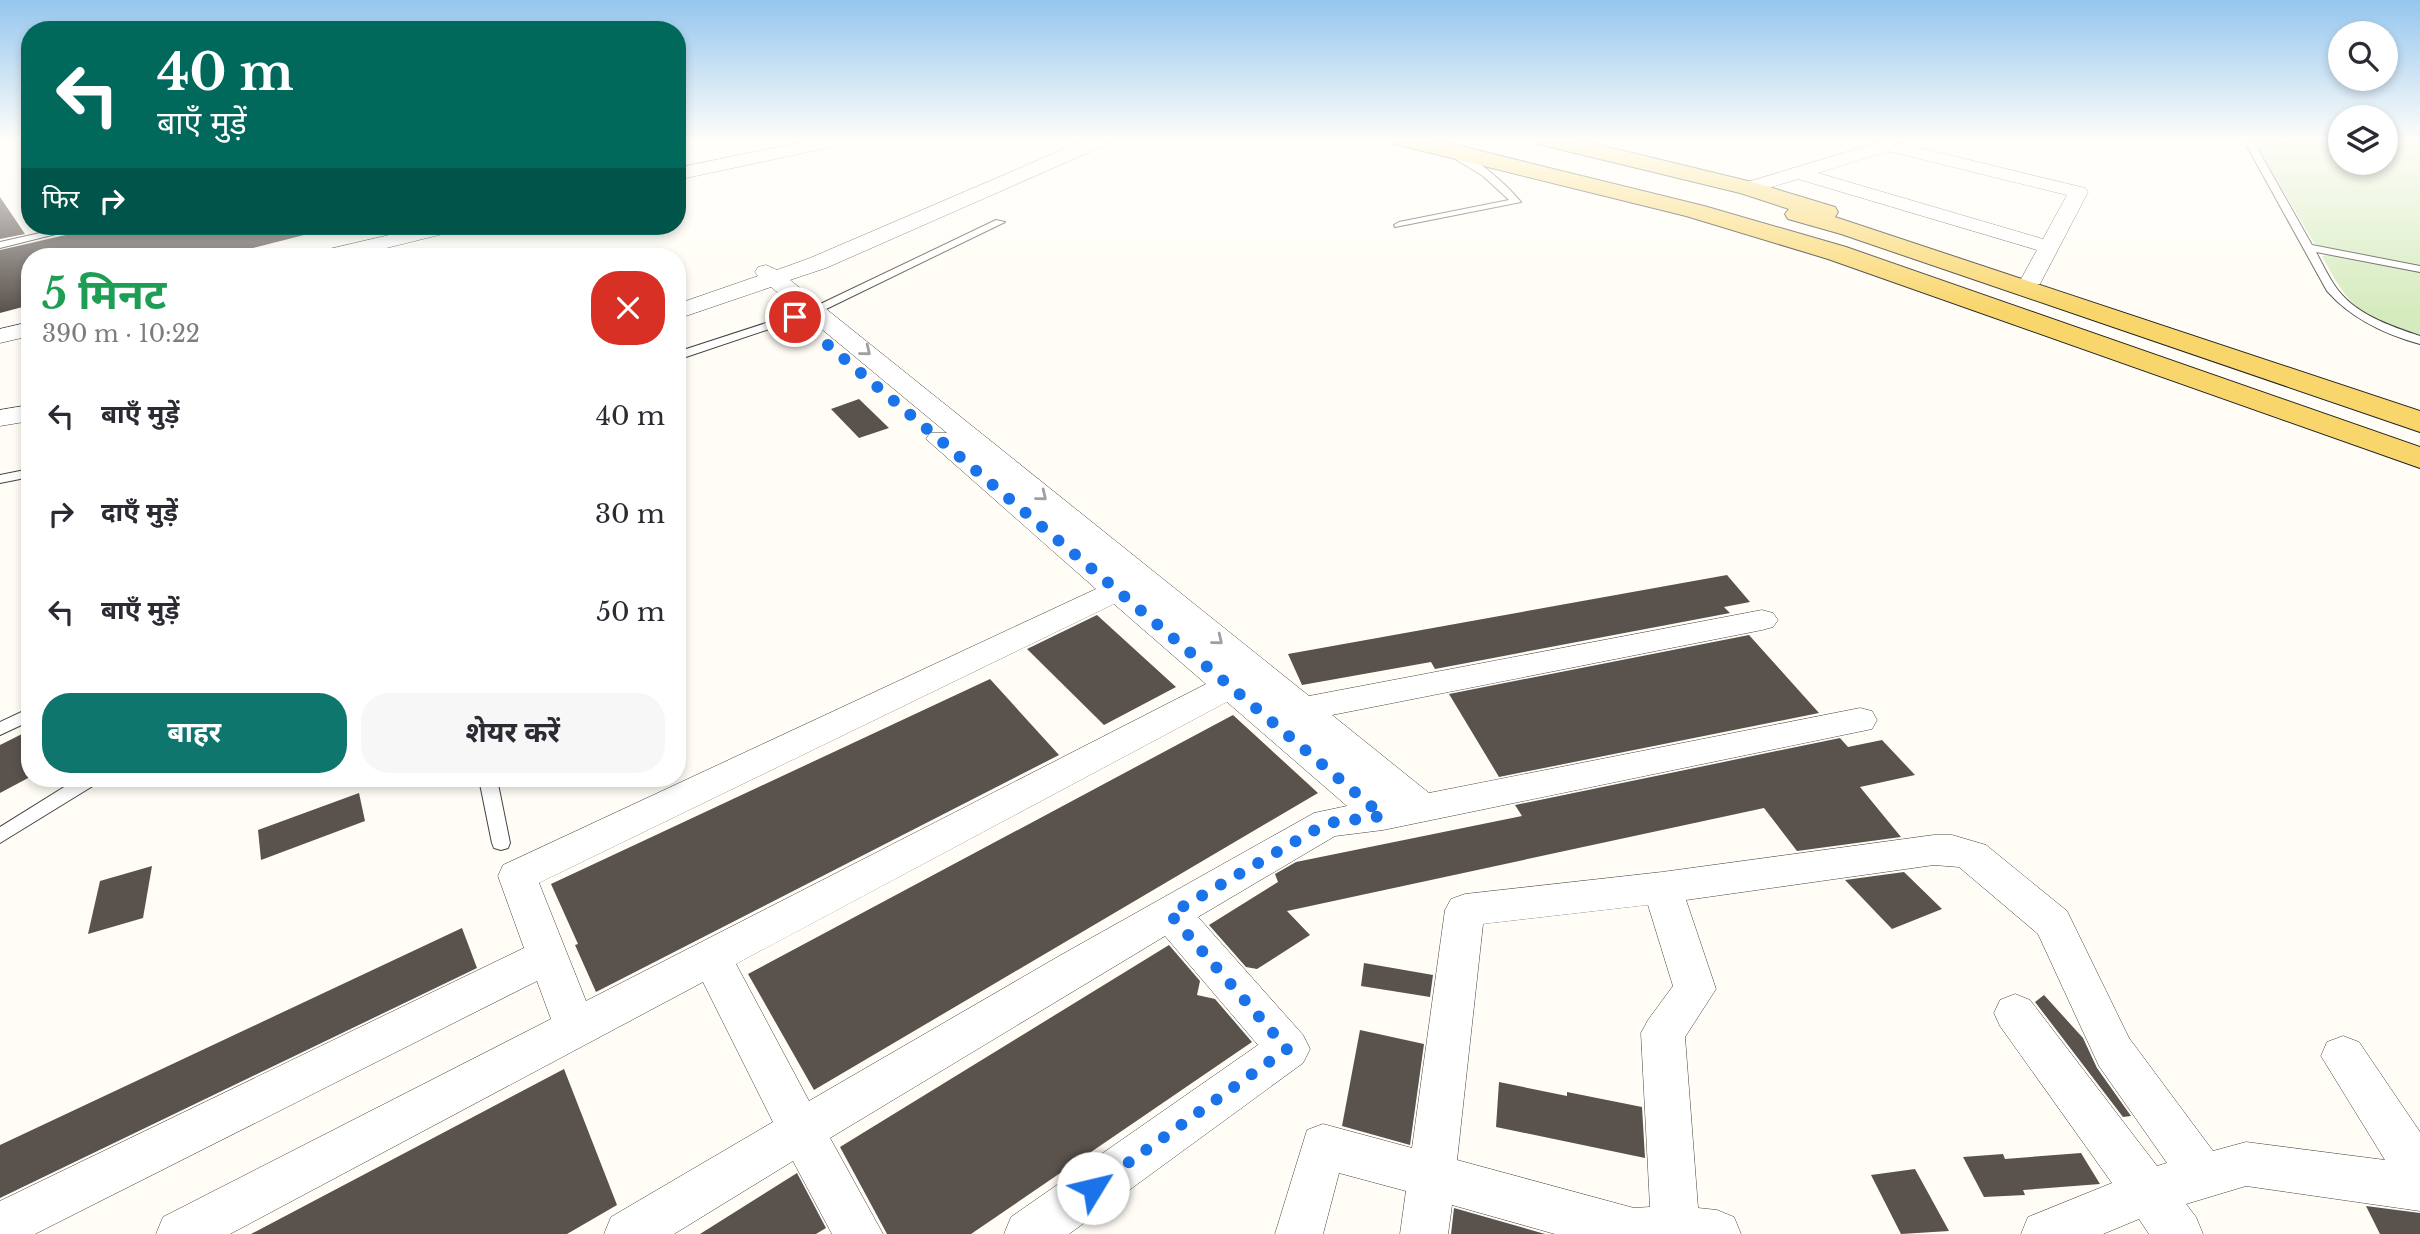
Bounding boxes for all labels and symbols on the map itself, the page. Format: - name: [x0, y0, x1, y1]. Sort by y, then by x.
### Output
- pin: [765, 287, 825, 347]
- one-way arrow: [859, 343, 871, 356]
- one-way arrow: [1035, 487, 1047, 500]
- one-way arrow: [1210, 632, 1223, 644]
- position arrow: [1056, 1151, 1130, 1225]

